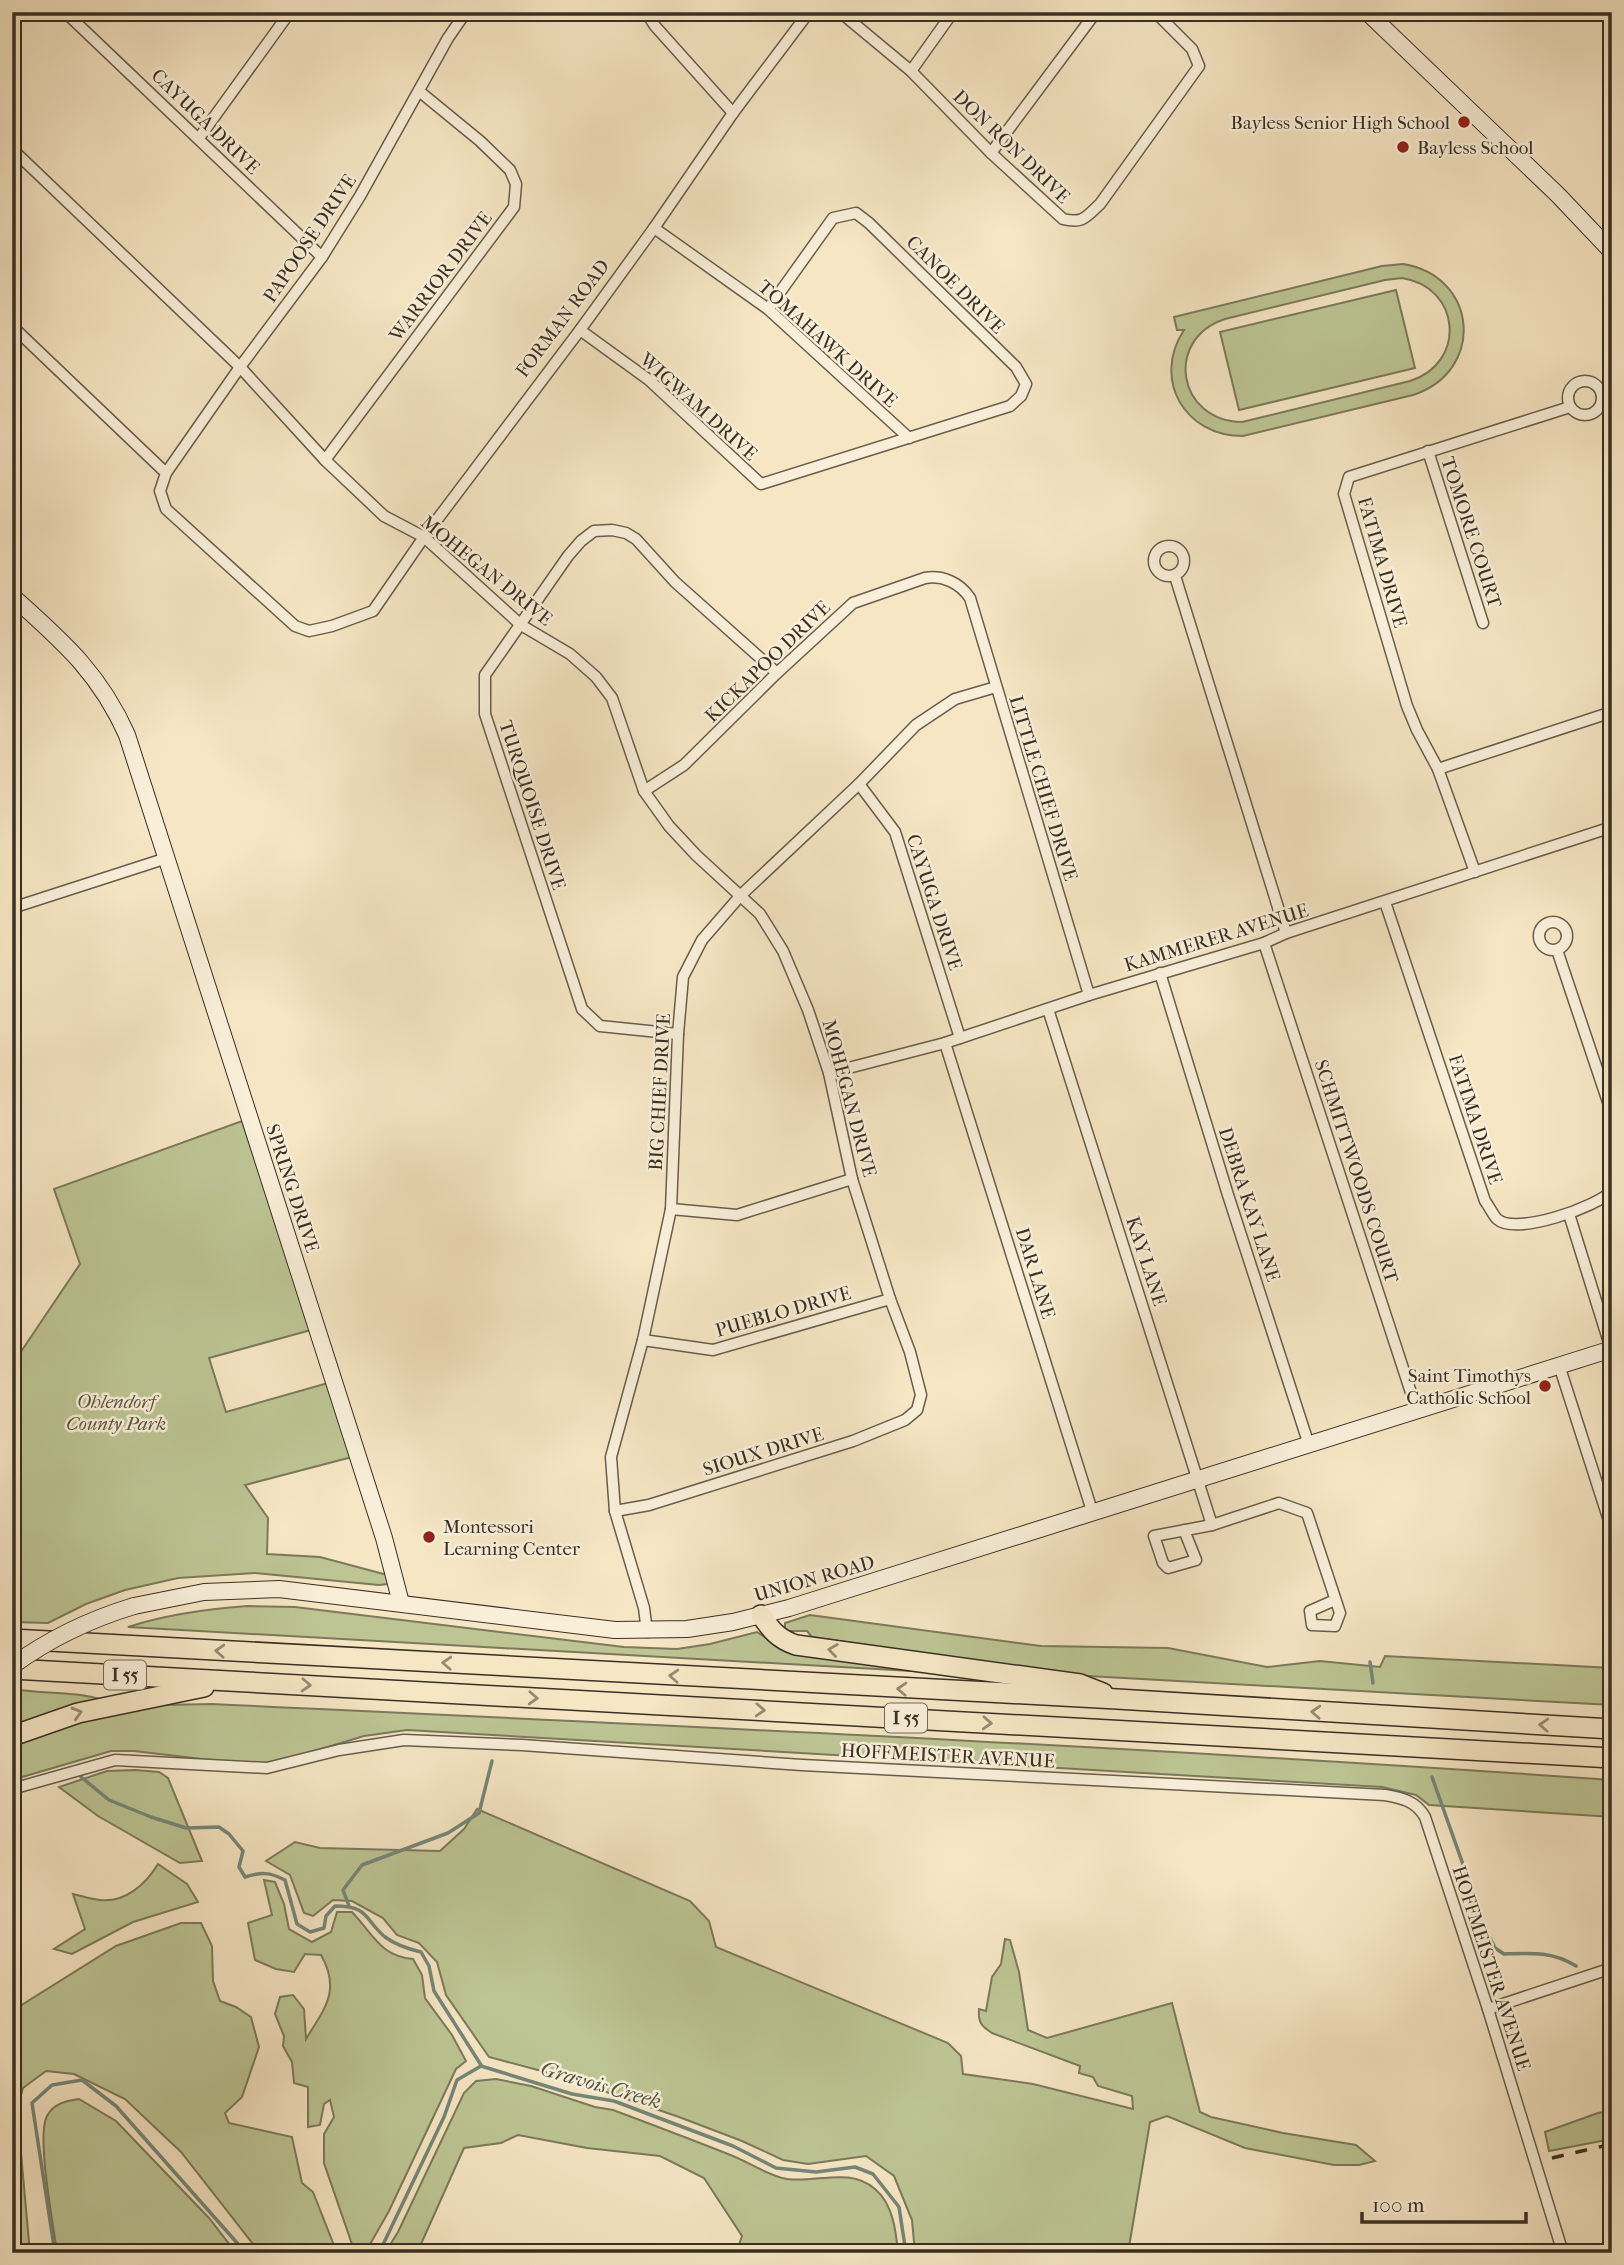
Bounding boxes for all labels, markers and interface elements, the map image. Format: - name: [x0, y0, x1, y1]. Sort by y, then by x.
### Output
- street label: CAYUGA DRIVE: [147, 65, 264, 179]
- street label: DON RON DRIVE: [948, 85, 1075, 208]
- place label: Bayless Senior High School: [1231, 112, 1450, 134]
- marker: Bayless Senior High School: [1456, 114, 1472, 130]
- place label: Bayless School: [1417, 137, 1534, 159]
- marker: Bayless School: [1395, 139, 1411, 155]
- street label: PAPOOSE DRIVE: [259, 170, 361, 307]
- street label: WARRIOR DRIVE: [384, 207, 497, 347]
- street label: CANOE DRIVE: [902, 231, 1009, 338]
- street label: FORMAN ROAD: [511, 255, 614, 382]
- street label: TOMAHAWK DRIVE: [753, 276, 902, 412]
- street label: WIGWAM DRIVE: [634, 348, 762, 465]
- street label: TOMORE COURT: [1436, 454, 1506, 611]
- street label: FATIMA DRIVE: [1353, 494, 1411, 631]
- street label: MOHEGAN DRIVE: [416, 511, 557, 631]
- street label: KICKAPOO DRIVE: [701, 596, 835, 727]
- street label: LITTLE CHIEF DRIVE: [1004, 693, 1082, 884]
- street label: TURQUOISE DRIVE: [494, 718, 570, 893]
- street label: CAYUGA DRIVE: [902, 832, 967, 973]
- street label: KAMMERER AVENUE: [1121, 899, 1312, 976]
- street label: BIG CHIEF DRIVE: [645, 1012, 675, 1171]
- street label: MOHEGAN DRIVE: [817, 1017, 881, 1180]
- street label: FATIMA DRIVE: [1444, 1052, 1507, 1187]
- street label: SCHMITTWOODS COURT: [1310, 1057, 1403, 1286]
- street label: SPRING DRIVE: [261, 1121, 323, 1256]
- street label: DEBRA KAY LANE: [1214, 1124, 1284, 1285]
- street label: KAY LANE: [1121, 1214, 1171, 1309]
- street label: DAR LANE: [1011, 1225, 1059, 1322]
- street label: PUEBLO DRIVE: [713, 1282, 854, 1342]
- place label: Saint Timothys Catholic School: [1406, 1365, 1531, 1409]
- marker: Saint Timothys Catholic School: [1537, 1378, 1553, 1394]
- park label: Ohlendorf County Park: [66, 1391, 166, 1435]
- street label: SIOUX DRIVE: [700, 1423, 827, 1481]
- place label: Montessori Learning Center: [443, 1516, 581, 1560]
- marker: Montessori Learning Center: [421, 1529, 437, 1545]
- street label: UNION ROAD: [751, 1551, 877, 1607]
- one-way arrow: [214, 1643, 225, 1658]
- one-way arrow: [827, 1643, 839, 1658]
- one-way arrow: [442, 1656, 453, 1671]
- road number: I 55: [104, 1660, 146, 1690]
- one-way arrow: [669, 1669, 680, 1684]
- one-way arrow: [301, 1677, 312, 1692]
- one-way arrow: [896, 1681, 907, 1696]
- one-way arrow: [528, 1690, 539, 1705]
- one-way arrow: [755, 1702, 766, 1717]
- road number: I 55: [885, 1703, 927, 1732]
- one-way arrow: [1311, 1705, 1322, 1720]
- one-way arrow: [70, 1707, 82, 1722]
- one-way arrow: [982, 1715, 993, 1730]
- one-way arrow: [1538, 1717, 1549, 1732]
- street label: HOFFMEISTER AVENUE: [840, 1739, 1056, 1773]
- street label: HOFFMEISTER AVENUE: [1447, 1863, 1535, 2074]
- water label: Gravois Creek: [538, 2056, 664, 2114]
- scale bar: [1362, 2181, 1526, 2225]
- text: 100 m: [1372, 2193, 1425, 2217]

